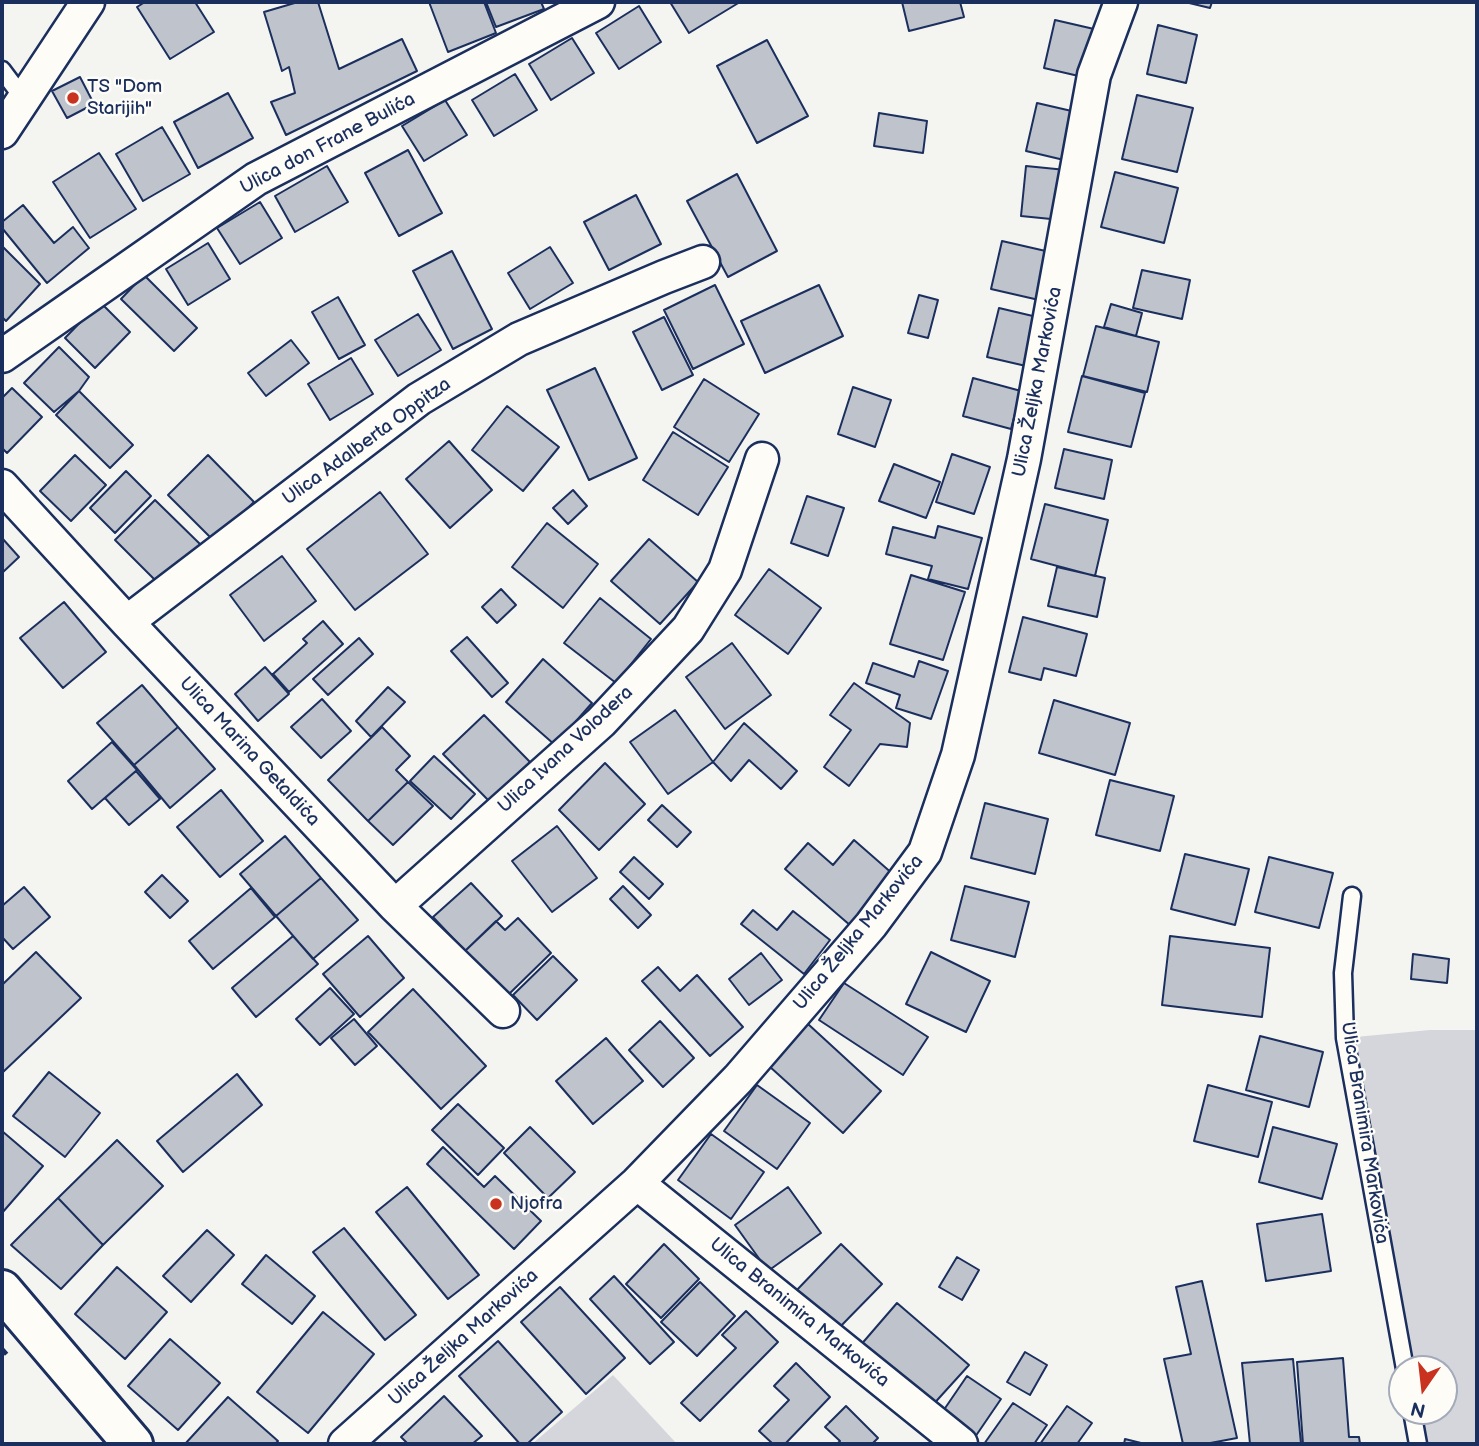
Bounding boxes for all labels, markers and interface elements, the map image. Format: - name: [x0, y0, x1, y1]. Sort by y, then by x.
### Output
- place label: TS "Dom Starijih": [87, 76, 162, 120]
- street label: Ulica don Frane Bulića: [237, 88, 419, 200]
- marker: TS "Dom Starijih": [65, 90, 81, 106]
- street label: Ulica Željka Markovića: [1008, 285, 1068, 479]
- street label: Ulica Adalberta Oppitza: [278, 373, 456, 511]
- street label: Ulica Marina Getaldića: [174, 673, 324, 831]
- street label: Ulica Ivana Volodera: [494, 682, 638, 818]
- street label: Ulica Željka Markovića: [789, 851, 929, 1015]
- street label: Ulica Branimira Markovića: [1335, 1020, 1393, 1246]
- place label: Njofra: [510, 1193, 563, 1215]
- marker: Njofra: [488, 1196, 504, 1212]
- street label: Ulica Branimira Markovića: [705, 1233, 893, 1393]
- street label: Ulica Željka Markovića: [385, 1265, 543, 1411]
- north arrow: [1388, 1355, 1458, 1425]
- text: N: [1409, 1396, 1428, 1422]

